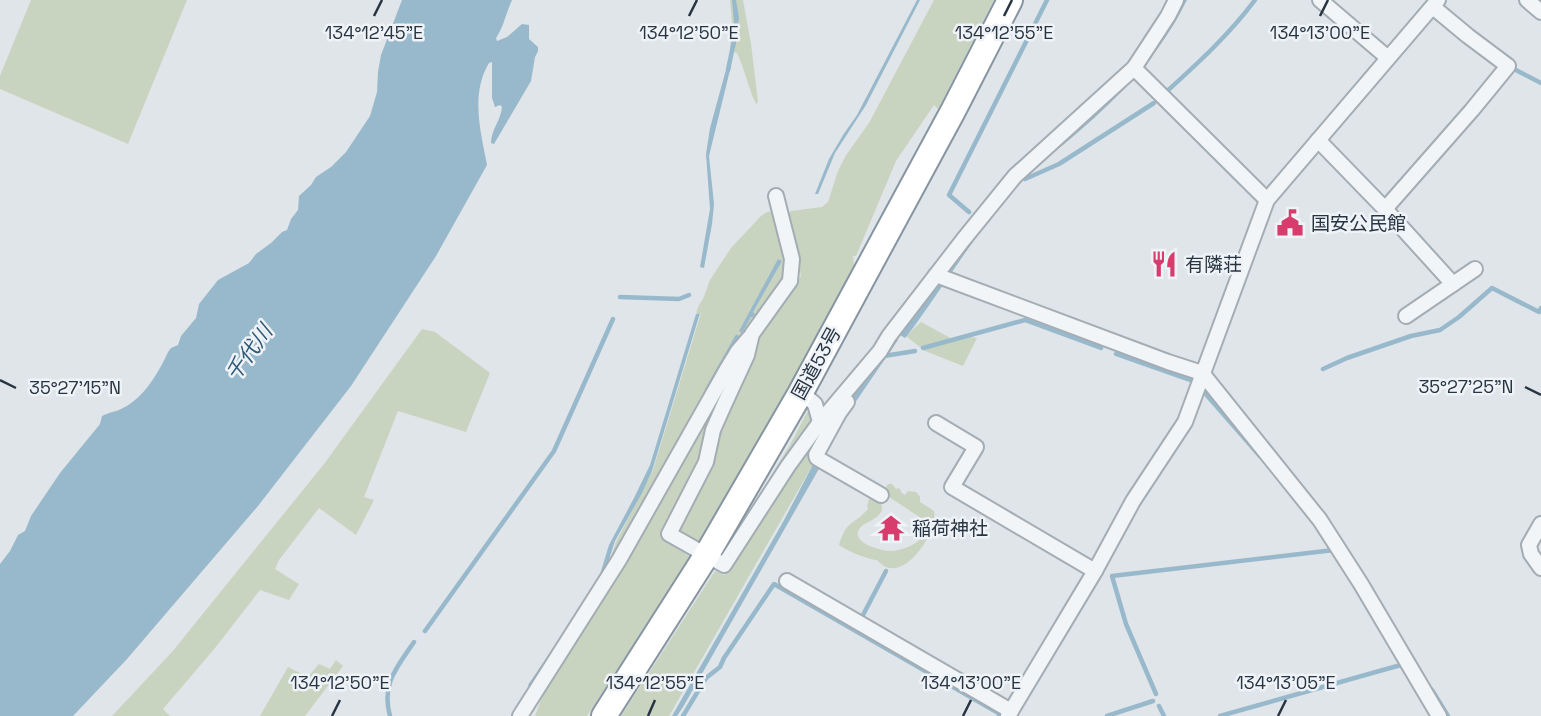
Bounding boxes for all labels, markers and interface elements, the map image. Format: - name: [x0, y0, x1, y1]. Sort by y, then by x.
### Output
- text: 134°12'45"E: [325, 21, 423, 44]
- text: 134°12'50"E: [639, 21, 739, 44]
- text: 134°12'55"E: [955, 21, 1053, 44]
- text: 134°13'00"E: [1270, 21, 1370, 44]
- public building icon: 国安公民館: [1275, 208, 1305, 238]
- place label: 国安公民館: [1311, 211, 1406, 236]
- restaurant icon: 有隣荘: [1149, 249, 1179, 279]
- place label: 有隣荘: [1185, 252, 1242, 277]
- water label: 千代川: [219, 318, 279, 386]
- street label: 国道53号: [786, 322, 847, 404]
- text: 35°27'25"N: [1418, 375, 1514, 398]
- text: 35°27'15"N: [29, 376, 121, 399]
- temple icon: 稲荷神社: [876, 513, 906, 543]
- place label: 稲荷神社: [912, 516, 988, 541]
- text: 134°12'50"E: [290, 671, 390, 694]
- text: 134°12'55"E: [606, 671, 704, 694]
- text: 134°13'00"E: [921, 671, 1021, 694]
- text: 134°13'05"E: [1236, 671, 1336, 694]

